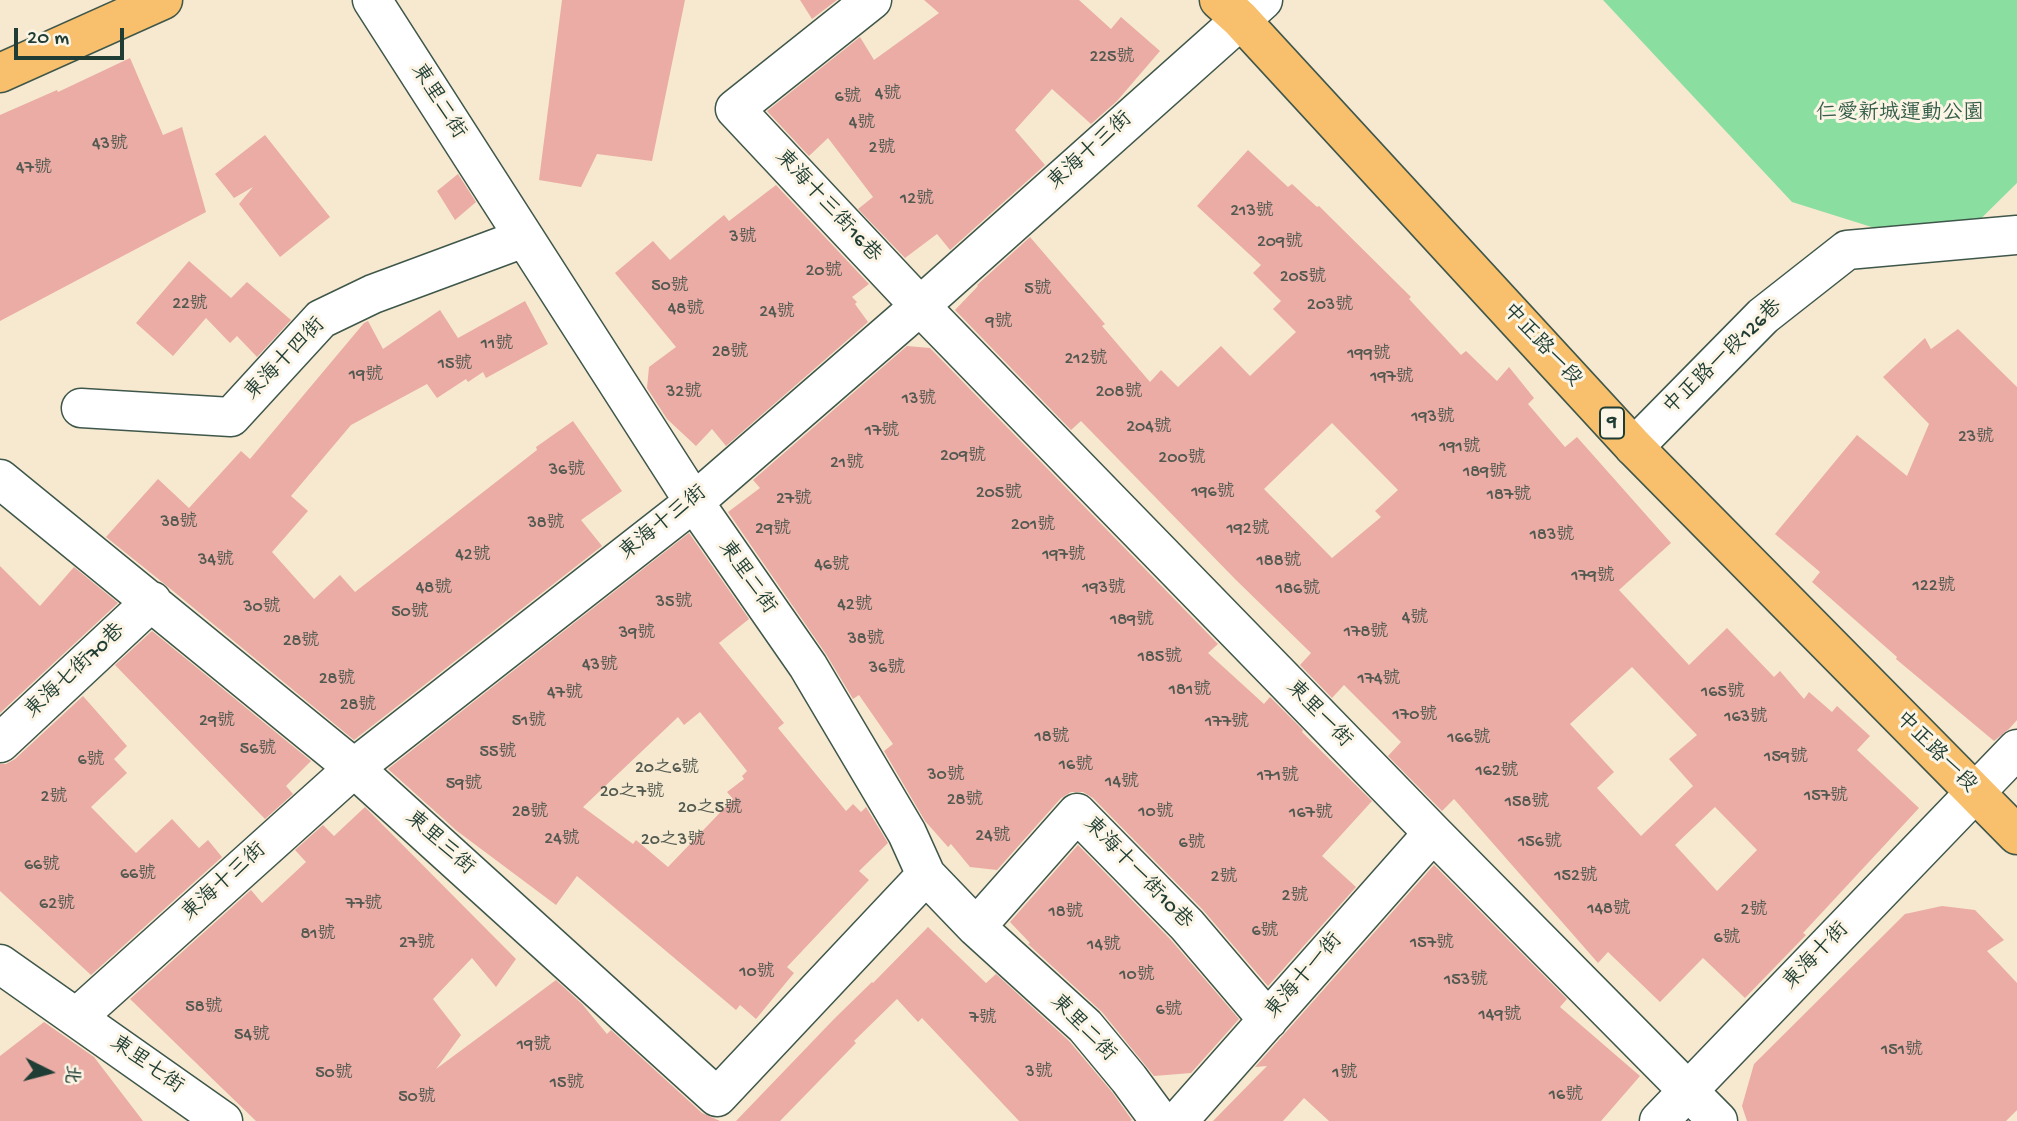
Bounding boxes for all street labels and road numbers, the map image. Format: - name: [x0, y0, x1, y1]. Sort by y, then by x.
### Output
- street label: 東里二街: [404, 60, 470, 144]
- street label: 東海十三街: [1044, 108, 1138, 196]
- street label: 東海十三街16巷: [768, 145, 886, 269]
- street label: 中正路一段126巷: [1659, 295, 1789, 421]
- street label: 中正路一段: [1496, 299, 1586, 393]
- street label: 東海十四街: [240, 313, 332, 407]
- road number: 9: [1600, 408, 1624, 438]
- street label: 東海十三街: [615, 481, 713, 567]
- street label: 東里二街: [712, 536, 780, 620]
- street label: 東海七街70巷: [21, 619, 131, 725]
- street label: 東里一街: [1280, 676, 1356, 754]
- street label: 中正路一段: [1889, 707, 1981, 799]
- street label: 東里三街: [399, 807, 479, 881]
- street label: 東海十一街10巷: [1077, 813, 1197, 935]
- street label: 東海十三街: [178, 839, 272, 927]
- street label: 東海十街: [1779, 918, 1855, 996]
- street label: 東海十一街: [1261, 929, 1349, 1025]
- street label: 東里二街: [1044, 990, 1120, 1068]
- street label: 東里七街: [104, 1032, 188, 1100]

